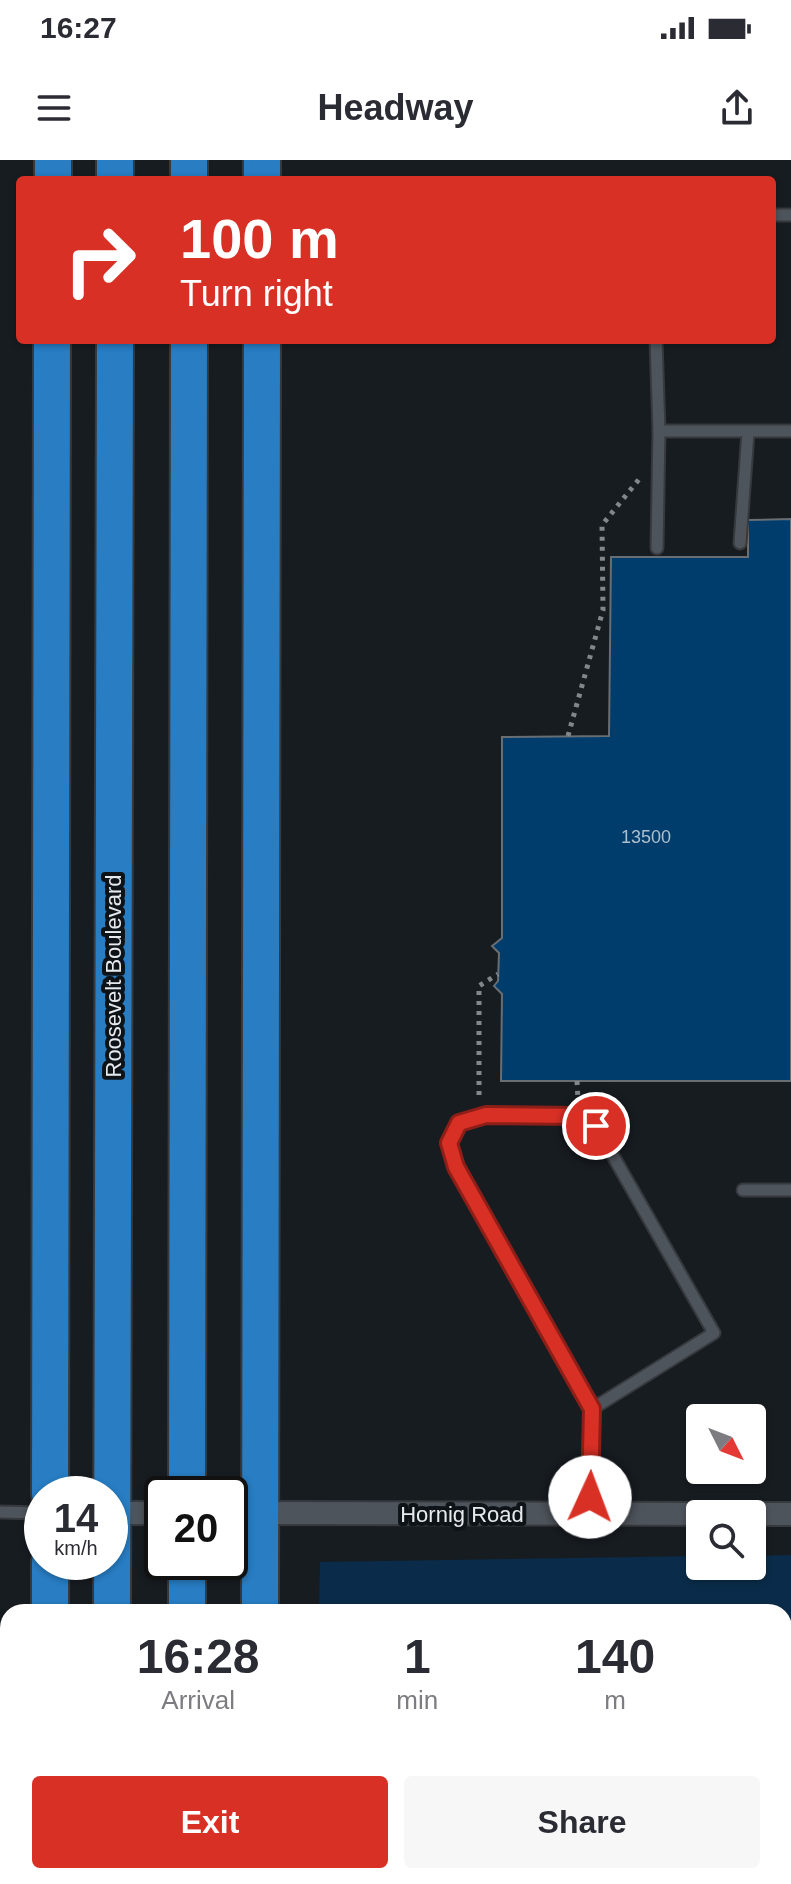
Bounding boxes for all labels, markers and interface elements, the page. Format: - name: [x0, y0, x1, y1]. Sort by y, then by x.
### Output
- text: 16:27: [40, 11, 117, 44]
- icon: menu: [32, 86, 76, 130]
- icon: share: [715, 86, 759, 130]
- text: Headway: [317, 87, 474, 128]
- text: 100 m: [180, 207, 339, 270]
- icon: right: [48, 208, 152, 312]
- text: Turn right: [180, 273, 333, 314]
- house number: 13500: [621, 827, 671, 847]
- street label: Roosevelt Boulevard: [101, 874, 126, 1078]
- pin: [562, 1092, 630, 1160]
- icon: arrive: [574, 1104, 618, 1148]
- north arrow: [686, 1404, 766, 1484]
- map controls: [686, 1404, 766, 1580]
- position arrow: [548, 1455, 632, 1539]
- speed limit sign: 20: [144, 1476, 248, 1580]
- text: 14: [54, 1496, 98, 1540]
- button: search: [686, 1500, 766, 1580]
- street label: Hornig Road: [400, 1502, 524, 1527]
- text: km/h: [54, 1537, 98, 1559]
- text: 16:28: [137, 1630, 260, 1683]
- text: 1: [404, 1630, 431, 1683]
- text: 140: [575, 1630, 655, 1683]
- text: Arrival: [161, 1685, 235, 1715]
- text: min: [396, 1685, 438, 1715]
- text: m: [604, 1685, 626, 1715]
- button: Exit: [32, 1776, 388, 1868]
- button: Share: [404, 1776, 760, 1868]

